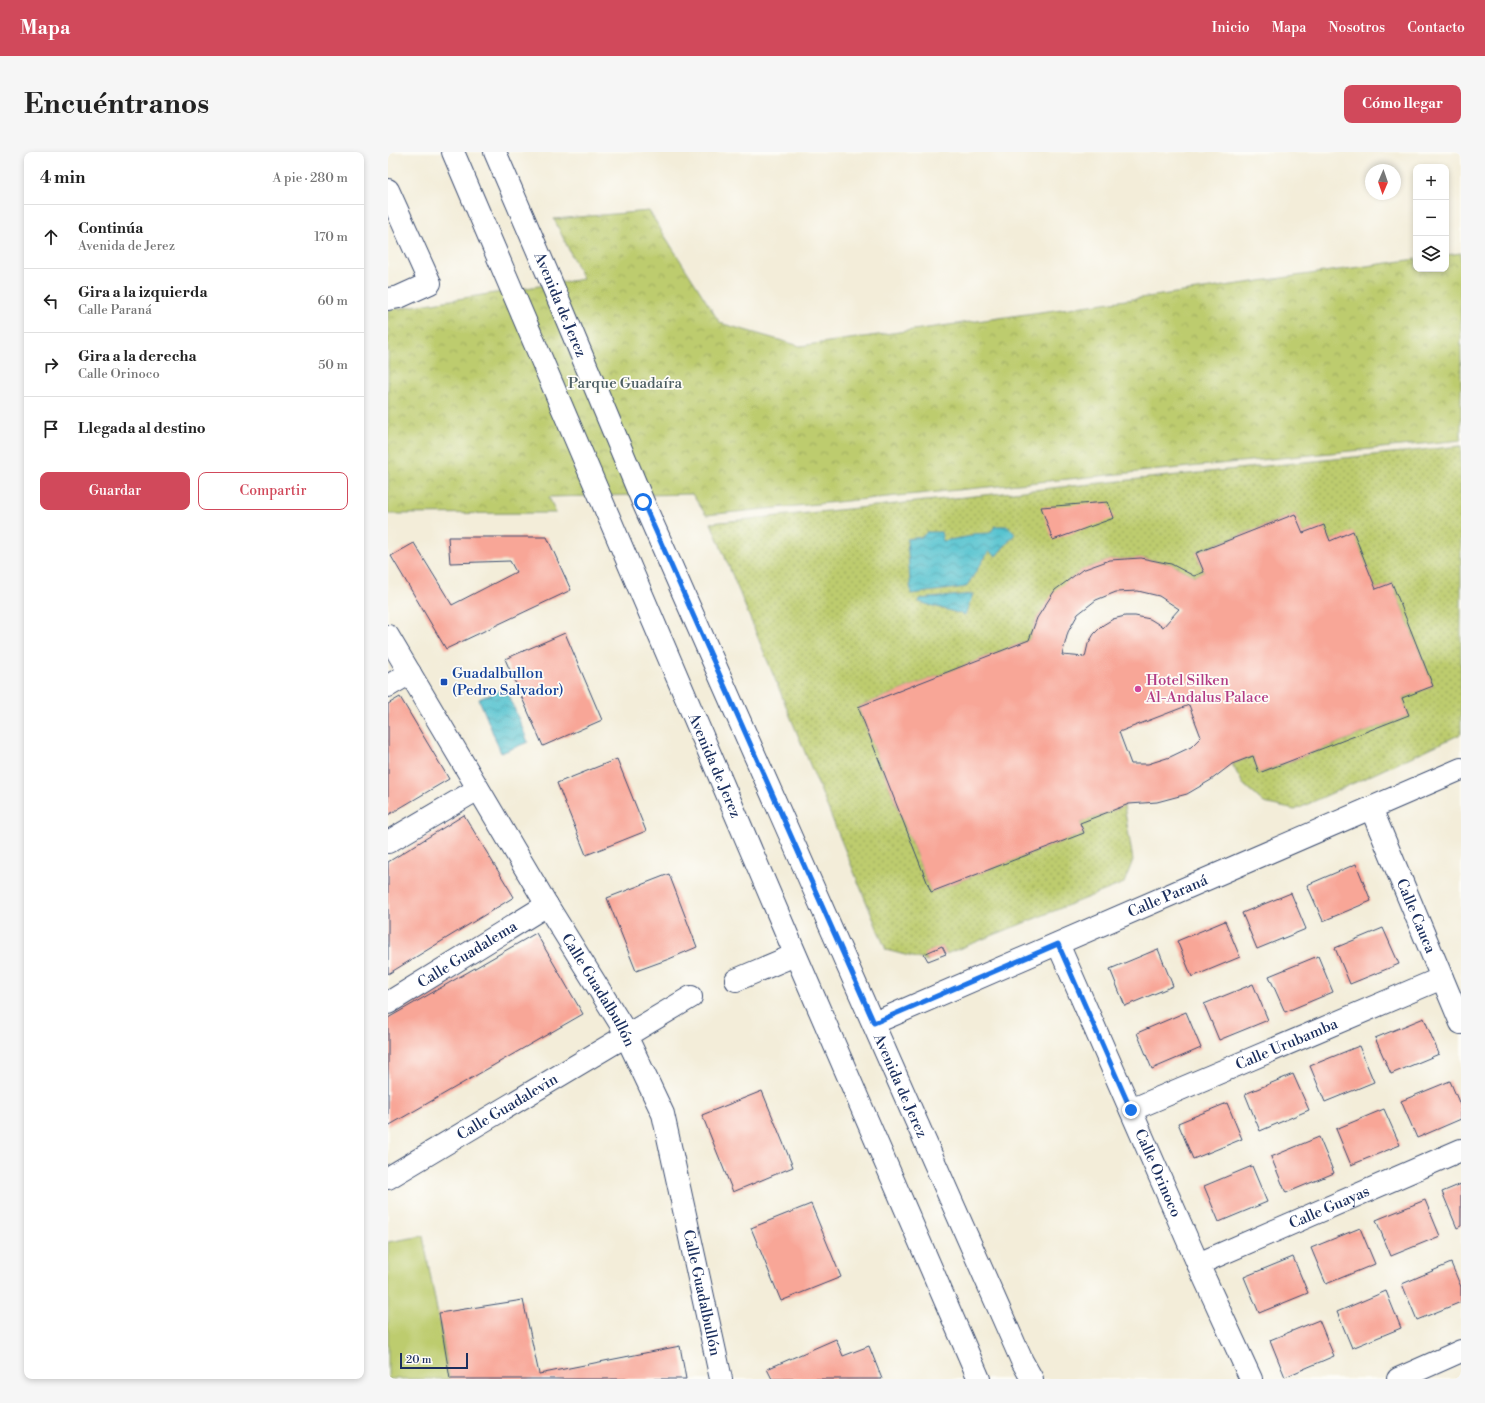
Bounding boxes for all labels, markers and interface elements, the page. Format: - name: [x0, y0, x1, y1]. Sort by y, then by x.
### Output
- text: Mapa: [20, 16, 70, 40]
- text: Inicio: [1212, 19, 1250, 37]
- text: Mapa: [1272, 19, 1306, 37]
- text: Nosotros: [1328, 19, 1385, 37]
- text: Contacto: [1407, 19, 1465, 37]
- button: Cómo llegar: [1344, 85, 1461, 123]
- text: Encuéntranos: [24, 87, 209, 122]
- north arrow: [1365, 164, 1401, 200]
- map controls: [1413, 164, 1449, 272]
- button: +: [1413, 164, 1449, 200]
- text: 4 min: [40, 167, 85, 189]
- text: A pie · 280 m: [272, 170, 348, 186]
- button: −: [1413, 200, 1449, 236]
- text: Continúa: [78, 219, 143, 238]
- icon: ahead: [40, 226, 62, 248]
- text: 170 m: [314, 229, 348, 245]
- button: layers: [1413, 236, 1449, 272]
- text: Avenida de Jerez: [78, 238, 175, 254]
- street label: Avenida de Jerez: [530, 248, 591, 360]
- text: Gira a la izquierda: [78, 283, 208, 302]
- icon: left: [40, 290, 62, 312]
- text: 60 m: [317, 293, 348, 309]
- text: Calle Paraná: [78, 302, 152, 318]
- text: Gira a la derecha: [78, 347, 197, 366]
- icon: right: [40, 354, 62, 376]
- text: 50 m: [318, 357, 348, 373]
- text: Calle Orinoco: [78, 366, 160, 382]
- park label: Parque Guadaíra: [568, 374, 682, 393]
- icon: arrive: [40, 418, 62, 440]
- text: Llegada al destino: [78, 419, 206, 438]
- button: Guardar: [40, 472, 190, 510]
- button: Compartir: [198, 472, 348, 510]
- route start: [634, 493, 652, 511]
- place label: Guadalbullon (Pedro Salvador): [452, 664, 564, 700]
- place label: Hotel Silken Al-Andalus Palace: [1145, 671, 1269, 707]
- marker: Guadalbullon (Pedro Salvador): [439, 677, 449, 687]
- marker: Hotel Silken Al-Andalus Palace: [1133, 684, 1143, 694]
- street label: Avenida de Jerez: [684, 709, 746, 821]
- street label: Calle Paraná: [1125, 870, 1211, 922]
- street label: Calle Cauca: [1392, 876, 1440, 956]
- street label: Calle Guadalema: [414, 916, 521, 992]
- street label: Calle Guadalbullón: [557, 930, 639, 1050]
- street label: Calle Urubamba: [1233, 1014, 1341, 1074]
- street label: Avenida de Jerez: [869, 1030, 932, 1141]
- street label: Calle Guadalevin: [453, 1069, 561, 1144]
- route end: [1122, 1101, 1140, 1119]
- street label: Calle Orinoco: [1131, 1126, 1186, 1220]
- street label: Calle Guayas: [1286, 1181, 1372, 1233]
- street label: Calle Guadalbullón: [679, 1228, 725, 1358]
- scale bar: [400, 1351, 468, 1370]
- text: 20 m: [406, 1353, 431, 1367]

